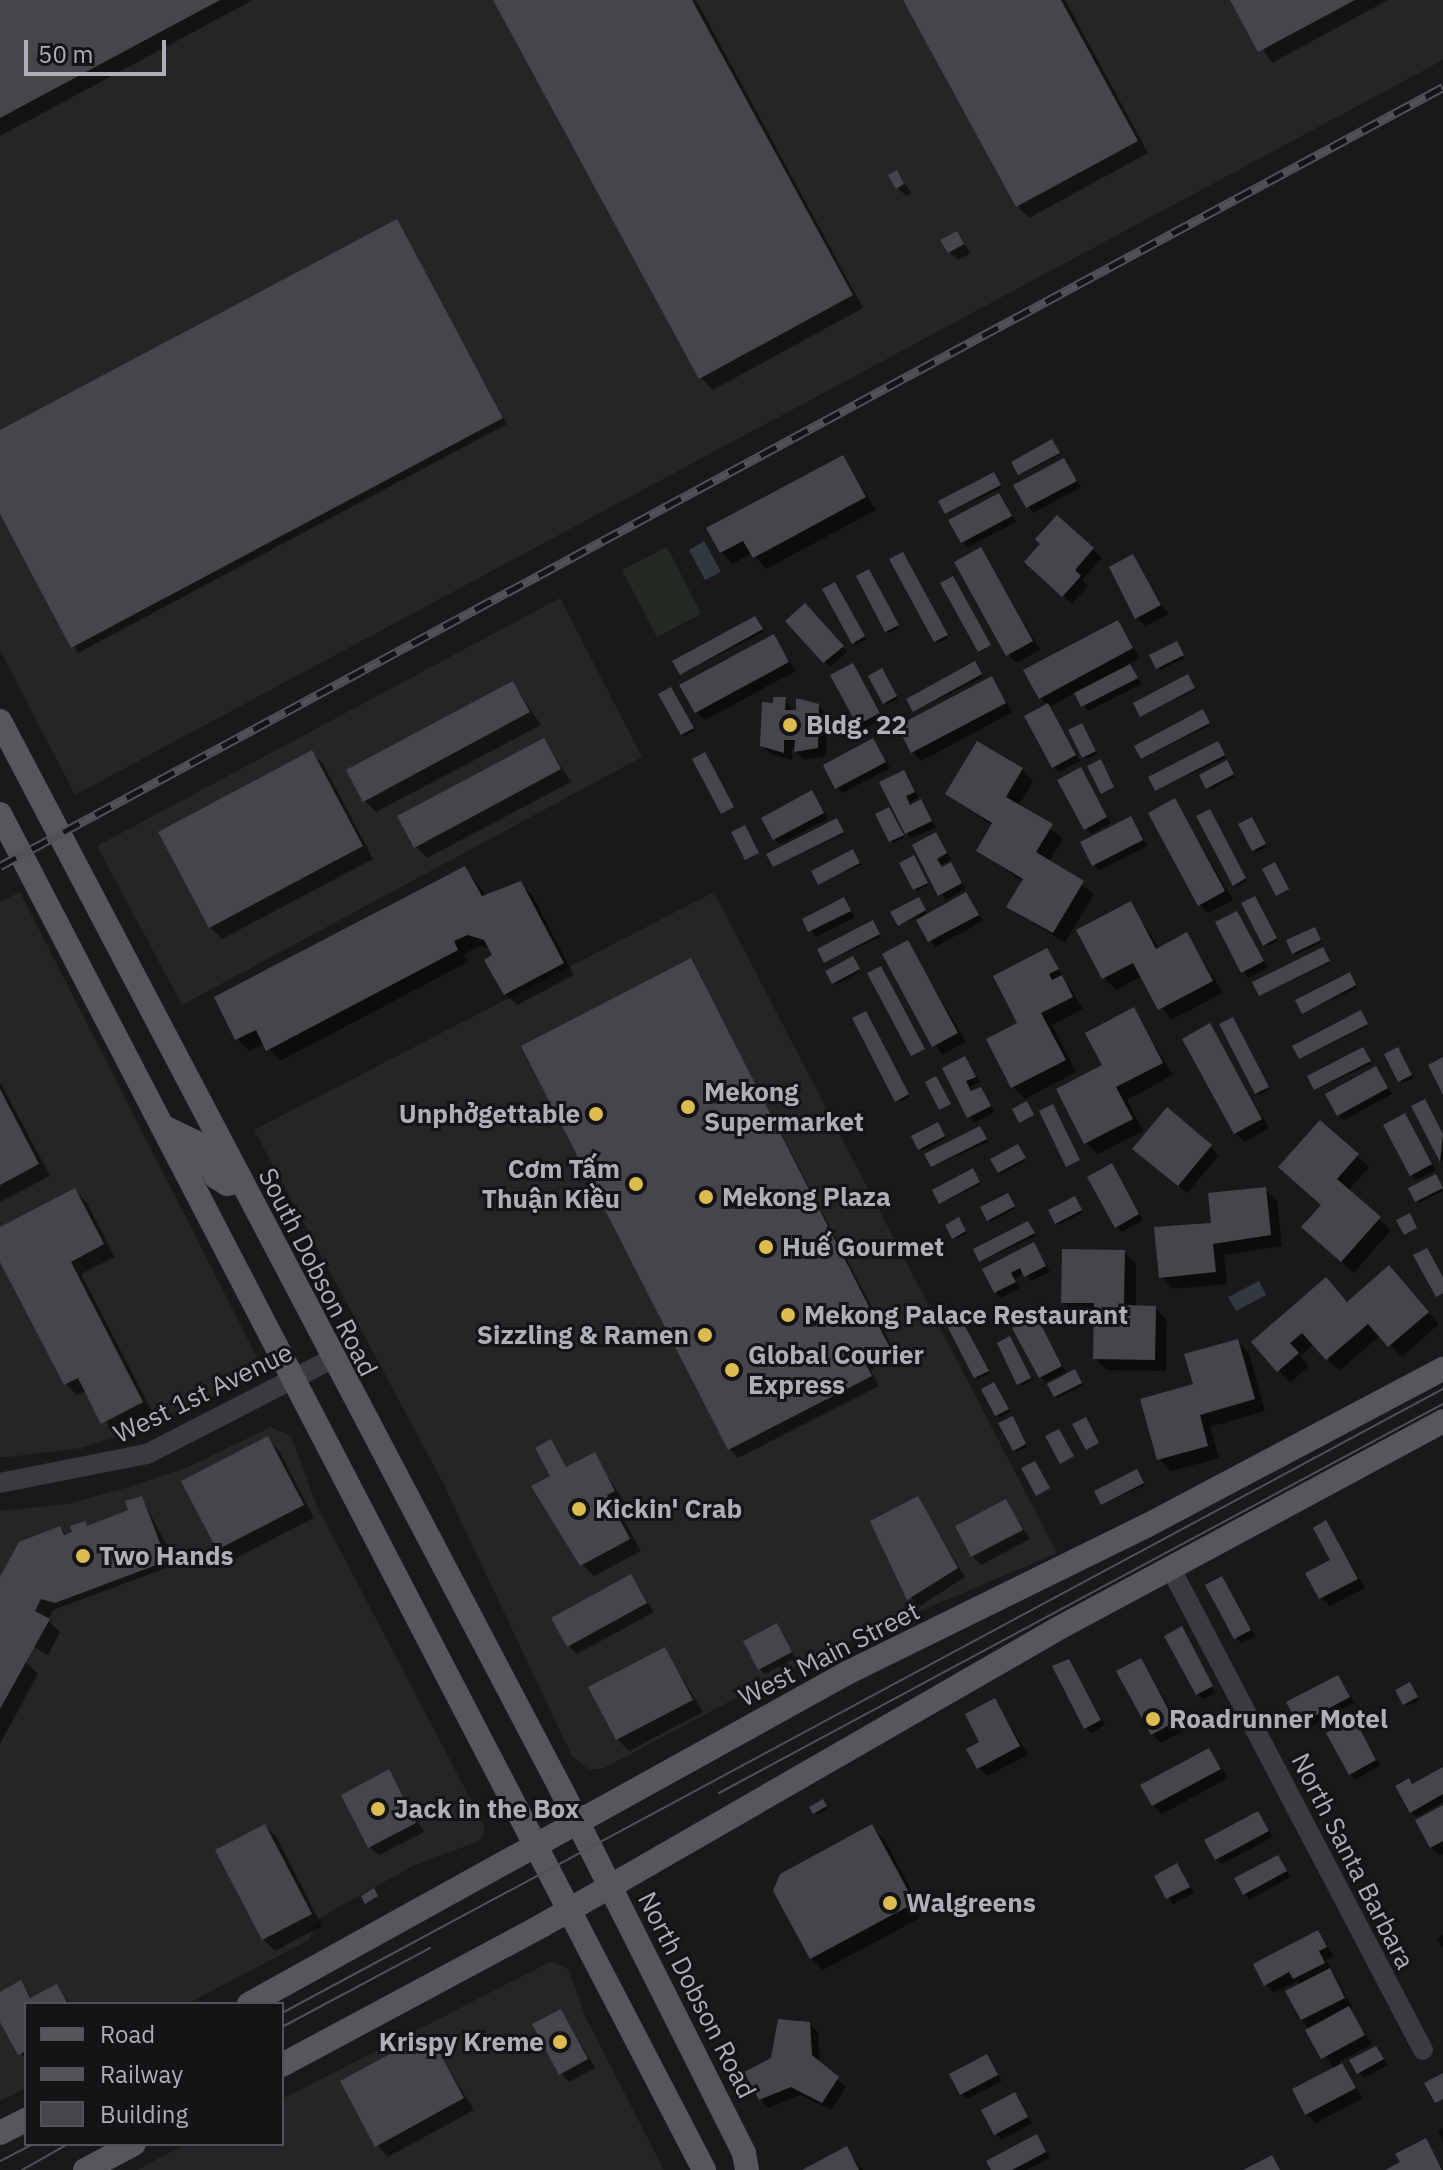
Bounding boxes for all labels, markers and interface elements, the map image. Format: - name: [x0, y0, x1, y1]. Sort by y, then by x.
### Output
- scale bar: [28, 24, 170, 74]
- text: 50 m: [38, 38, 93, 70]
- place label: Bldg. 22: [806, 709, 907, 741]
- marker: Bldg. 22: [781, 716, 799, 734]
- place label: Mekong Supermarket: [704, 1076, 864, 1138]
- place label: Unphởgettable: [399, 1098, 580, 1130]
- marker: Mekong Supermarket: [679, 1098, 697, 1116]
- marker: Unphởgettable: [587, 1105, 605, 1123]
- place label: Cơm Tấm Thuận Kiều: [482, 1153, 620, 1214]
- street label: South Dobson Road: [252, 1163, 384, 1381]
- marker: Cơm Tấm Thuận Kiều: [627, 1175, 645, 1193]
- place label: Mekong Plaza: [722, 1181, 891, 1213]
- marker: Mekong Plaza: [697, 1188, 715, 1206]
- place label: Huế Gourmet: [782, 1231, 944, 1263]
- marker: Huế Gourmet: [757, 1238, 775, 1256]
- place label: Mekong Palace Restaurant: [804, 1299, 1128, 1331]
- marker: Mekong Palace Restaurant: [779, 1306, 797, 1324]
- place label: Sizzling & Ramen: [477, 1319, 689, 1351]
- marker: Sizzling & Ramen: [696, 1326, 714, 1344]
- street label: West 1st Avenue: [109, 1336, 297, 1450]
- place label: Global Courier Express: [748, 1339, 924, 1400]
- marker: Global Courier Express: [723, 1361, 741, 1379]
- place label: Kickin' Crab: [595, 1493, 742, 1525]
- marker: Kickin' Crab: [570, 1500, 588, 1518]
- place label: Two Hands: [99, 1540, 234, 1572]
- marker: Two Hands: [74, 1547, 92, 1565]
- street label: West Main Street: [733, 1595, 925, 1713]
- place label: Roadrunner Motel: [1169, 1703, 1388, 1735]
- marker: Roadrunner Motel: [1144, 1710, 1162, 1728]
- street label: North Santa Barbara: [1285, 1748, 1421, 1974]
- place label: Jack in the Box: [394, 1793, 579, 1825]
- marker: Jack in the Box: [369, 1800, 387, 1818]
- street label: North Dobson Road: [631, 1887, 763, 2103]
- place label: Walgreens: [906, 1887, 1036, 1919]
- marker: Walgreens: [881, 1894, 899, 1912]
- legend: [24, 2002, 284, 2146]
- text: Road: [100, 2018, 155, 2050]
- place label: Krispy Kreme: [379, 2026, 544, 2058]
- marker: Krispy Kreme: [551, 2033, 569, 2051]
- text: Railway: [100, 2058, 183, 2090]
- text: Building: [100, 2098, 188, 2130]

